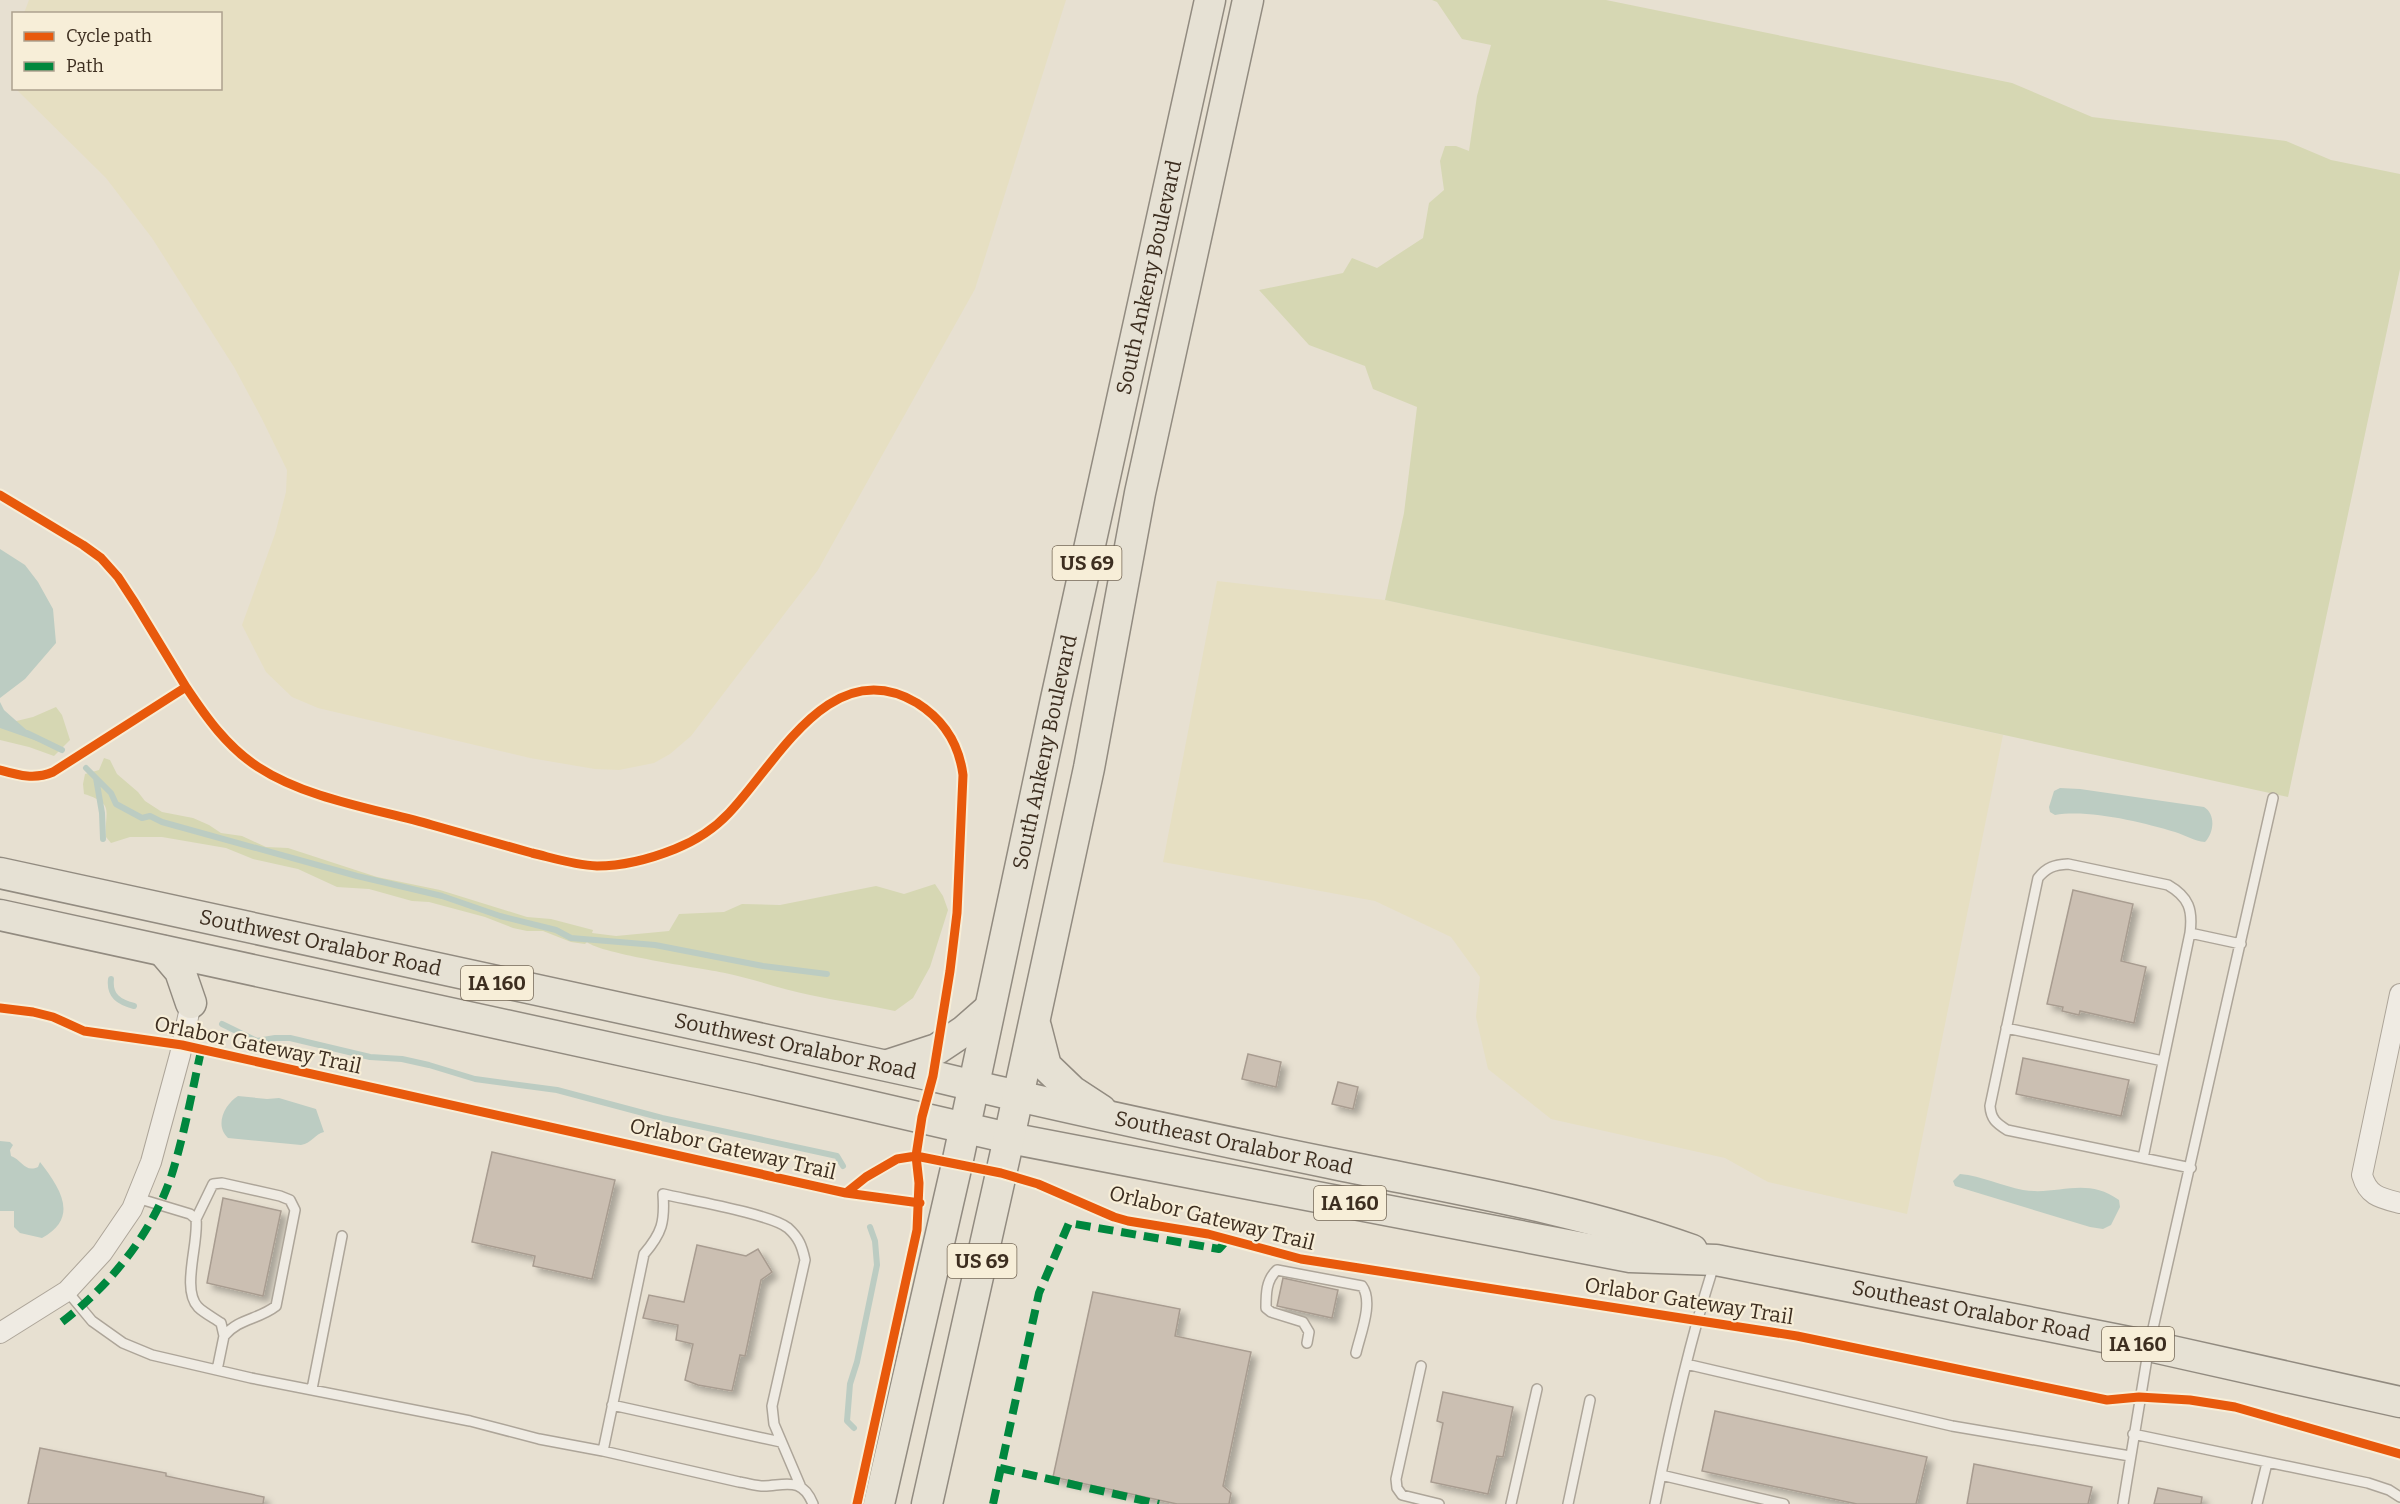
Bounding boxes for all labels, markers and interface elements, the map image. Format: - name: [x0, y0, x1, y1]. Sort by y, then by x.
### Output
- legend: [12, 12, 222, 90]
- text: Cycle path: [66, 25, 152, 47]
- text: Path: [66, 55, 104, 77]
- street label: South Ankeny Boulevard: [1110, 158, 1187, 397]
- road number: US 69: [1052, 546, 1122, 580]
- street label: South Ankeny Boulevard: [1007, 632, 1083, 872]
- street label: Southwest Oralabor Road: [197, 904, 444, 982]
- road number: IA 160: [461, 966, 533, 1000]
- street label: Southwest Oralabor Road: [672, 1007, 919, 1085]
- street label: Orlabor Gateway Trail: [152, 1010, 364, 1080]
- street label: Southeast Oralabor Road: [1112, 1105, 1355, 1180]
- street label: Orlabor Gateway Trail: [627, 1113, 839, 1185]
- street label: Orlabor Gateway Trail: [1106, 1180, 1318, 1256]
- road number: IA 160: [1314, 1186, 1386, 1220]
- road number: US 69: [948, 1244, 1016, 1278]
- street label: Orlabor Gateway Trail: [1583, 1272, 1795, 1330]
- street label: Southeast Oralabor Road: [1850, 1274, 2093, 1347]
- road number: IA 160: [2102, 1327, 2174, 1361]

